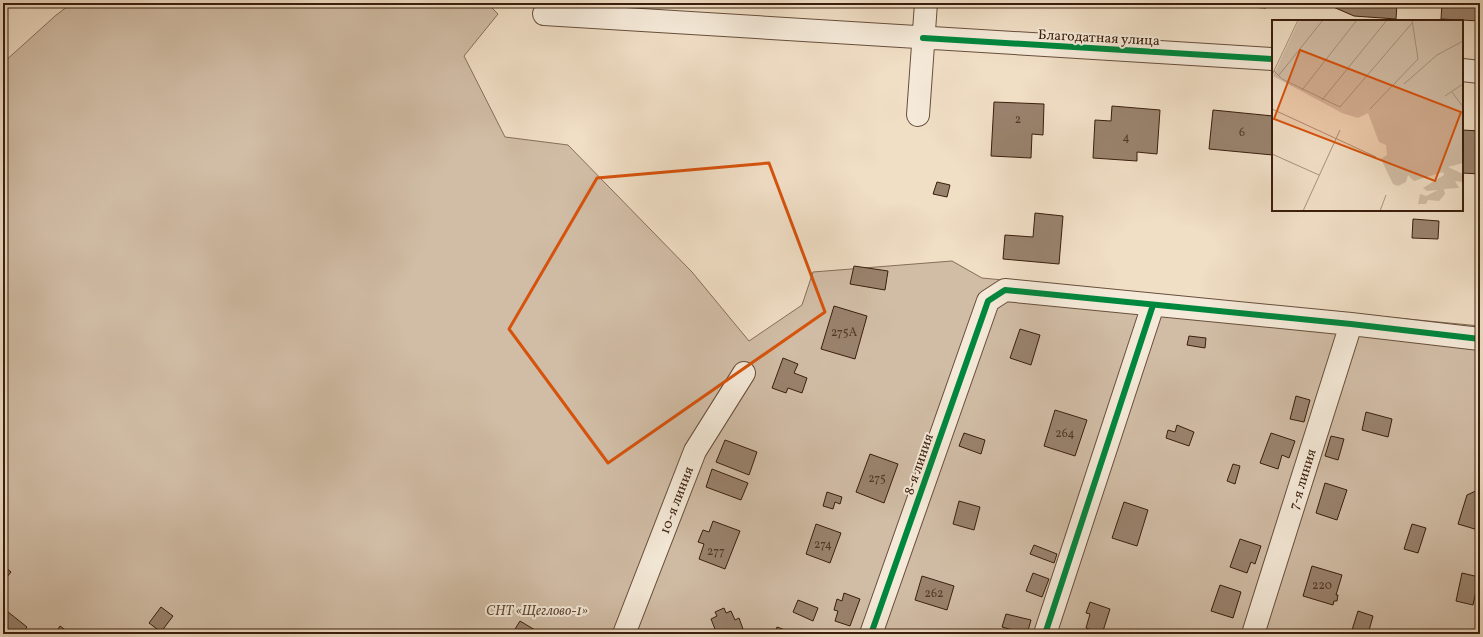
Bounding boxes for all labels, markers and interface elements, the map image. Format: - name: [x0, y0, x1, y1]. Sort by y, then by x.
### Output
- inset map: [1272, 20, 1463, 211]
- street label: Благодатная улица: [1037, 26, 1160, 51]
- house number: 2: [1015, 112, 1021, 128]
- house number: 6: [1239, 125, 1245, 141]
- house number: 4: [1122, 130, 1130, 146]
- house number: 275А: [831, 325, 858, 341]
- house number: 264: [1055, 426, 1075, 442]
- street label: 8-я линия: [900, 431, 939, 498]
- street label: 7-я линия: [1285, 447, 1322, 512]
- street label: 10-я линия: [656, 464, 699, 537]
- house number: 275: [868, 471, 886, 487]
- house number: 274: [814, 537, 832, 553]
- house number: 277: [707, 544, 725, 560]
- house number: 220: [1312, 578, 1332, 594]
- house number: 262: [925, 586, 943, 602]
- park label: СНТ «Щеглово-1»: [486, 602, 588, 621]

